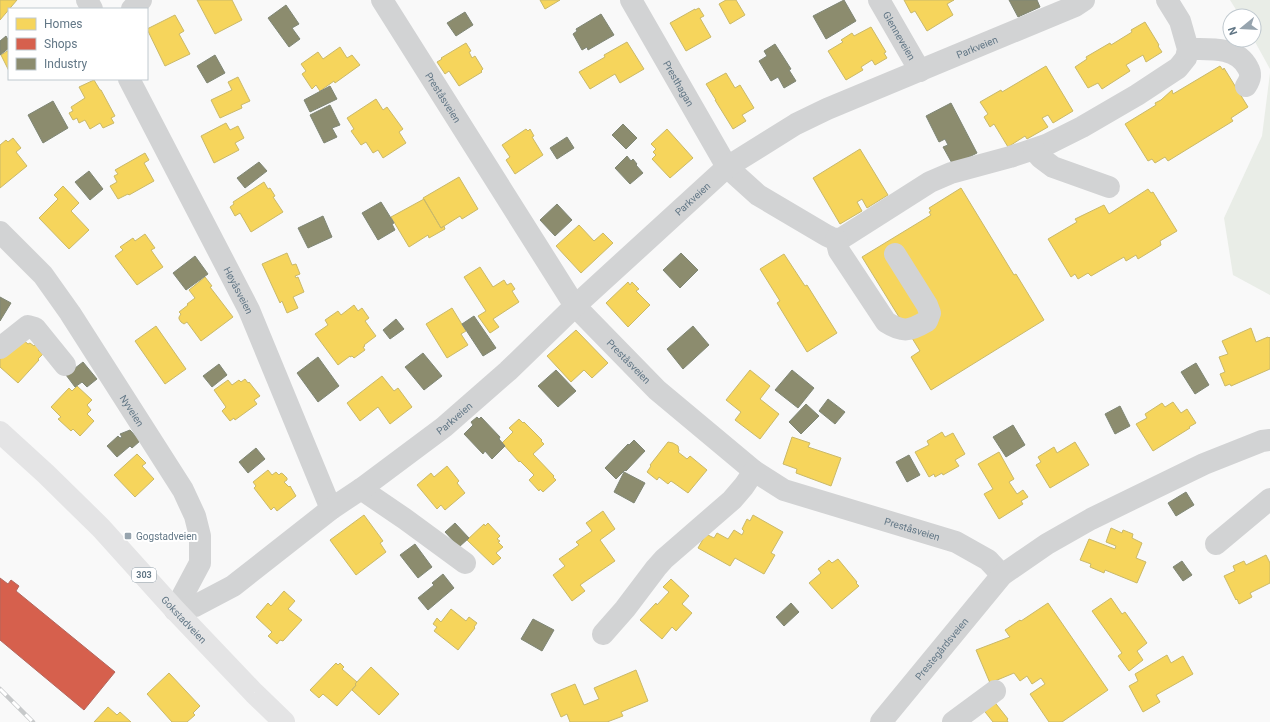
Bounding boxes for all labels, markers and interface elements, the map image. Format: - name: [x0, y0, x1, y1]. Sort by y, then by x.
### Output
- legend: [8, 8, 148, 80]
- north arrow: [1222, 8, 1262, 48]
- street label: Glenneveien: [881, 9, 918, 62]
- text: Homes: [44, 17, 82, 31]
- text: N: [1226, 25, 1240, 37]
- street label: Parkveien: [955, 33, 999, 60]
- text: Shops: [44, 37, 78, 51]
- text: Industry: [44, 57, 88, 71]
- street label: Presthagan: [661, 58, 696, 108]
- street label: Preståsveien: [423, 70, 463, 124]
- street label: Parkveien: [673, 180, 712, 217]
- street label: Høyåsveien: [222, 265, 255, 315]
- street label: Preståsveien: [605, 337, 653, 386]
- street label: Nyveien: [118, 393, 146, 428]
- street label: Parkveien: [434, 400, 474, 436]
- street label: Preståsveien: [883, 515, 941, 542]
- marker: Gogstadveien: [123, 531, 133, 541]
- place label: Gogstadveien: [136, 531, 197, 542]
- road number: 303: [132, 568, 156, 582]
- street label: Gokstadveien: [159, 594, 209, 645]
- street label: Prestegårdsveien: [913, 615, 970, 682]

